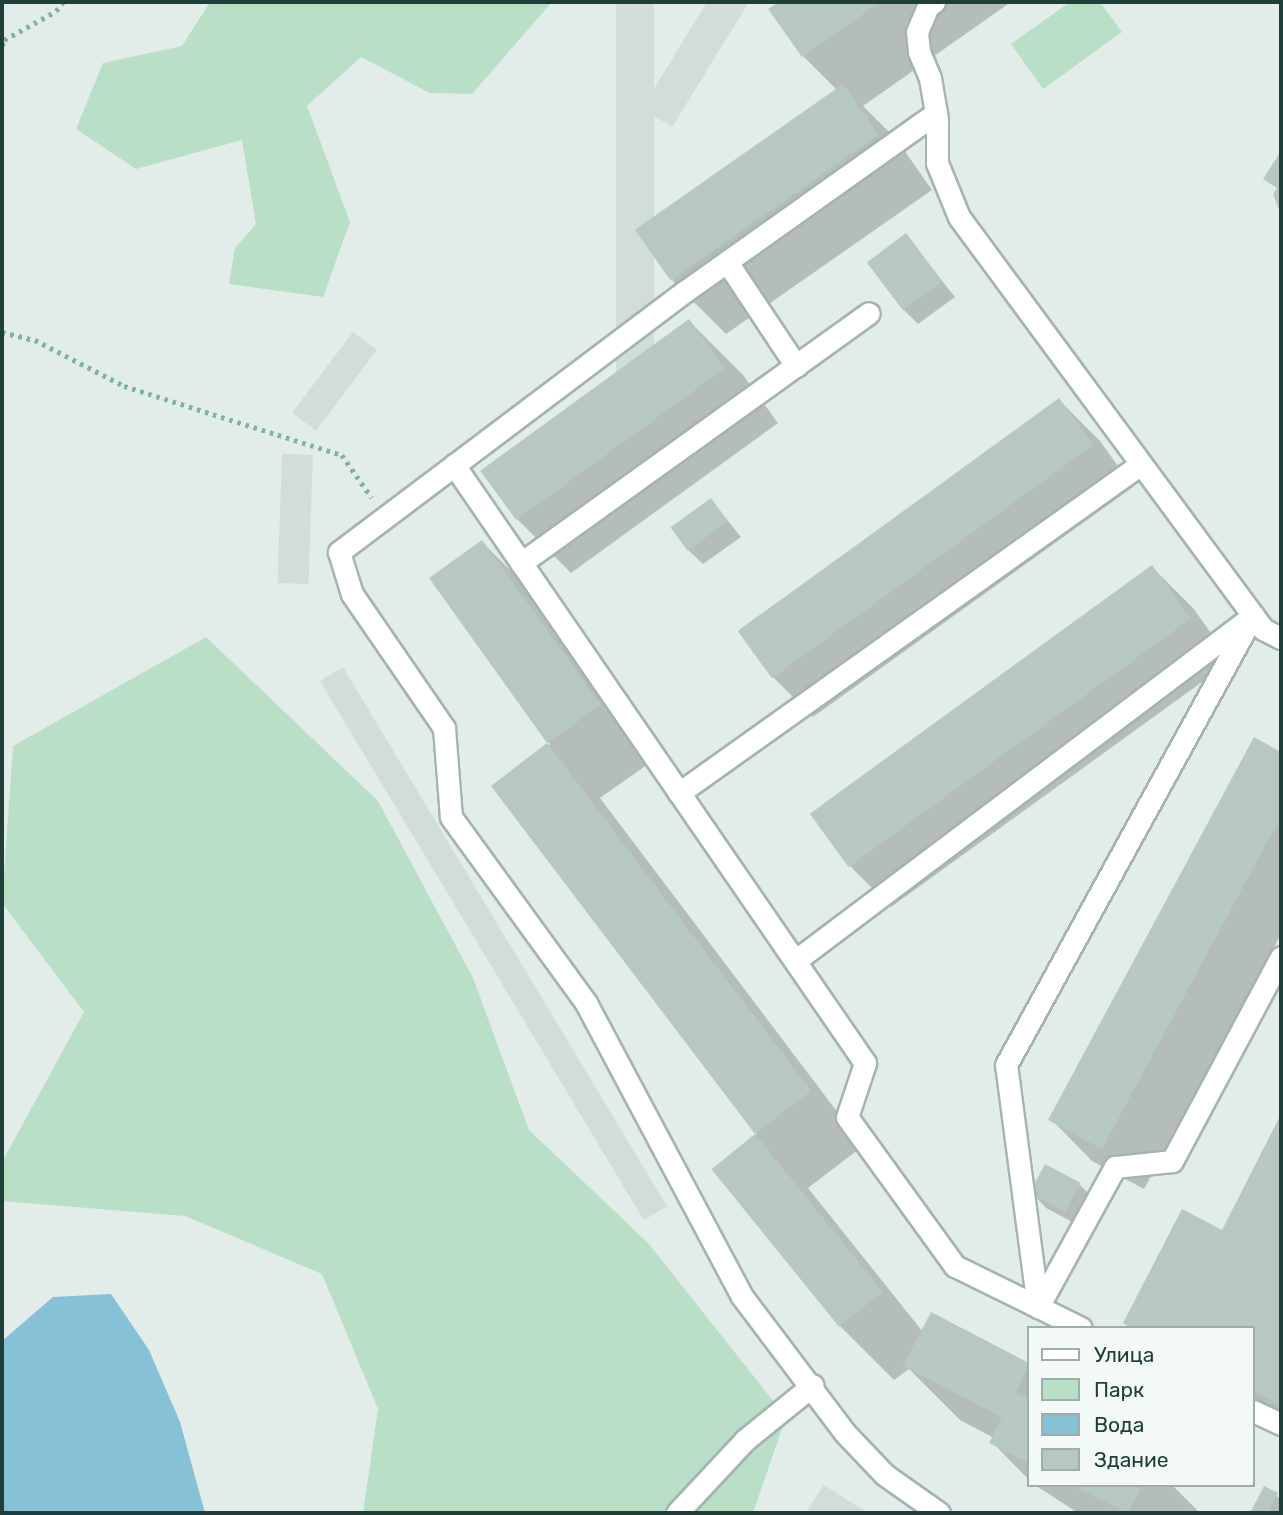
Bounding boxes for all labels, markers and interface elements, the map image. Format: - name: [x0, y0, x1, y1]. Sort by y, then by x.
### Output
- legend: [1028, 1326, 1255, 1487]
- text: Улица: [1094, 1342, 1154, 1367]
- text: Парк: [1094, 1377, 1144, 1402]
- text: Вода: [1094, 1412, 1144, 1437]
- text: Здание: [1094, 1447, 1169, 1472]

